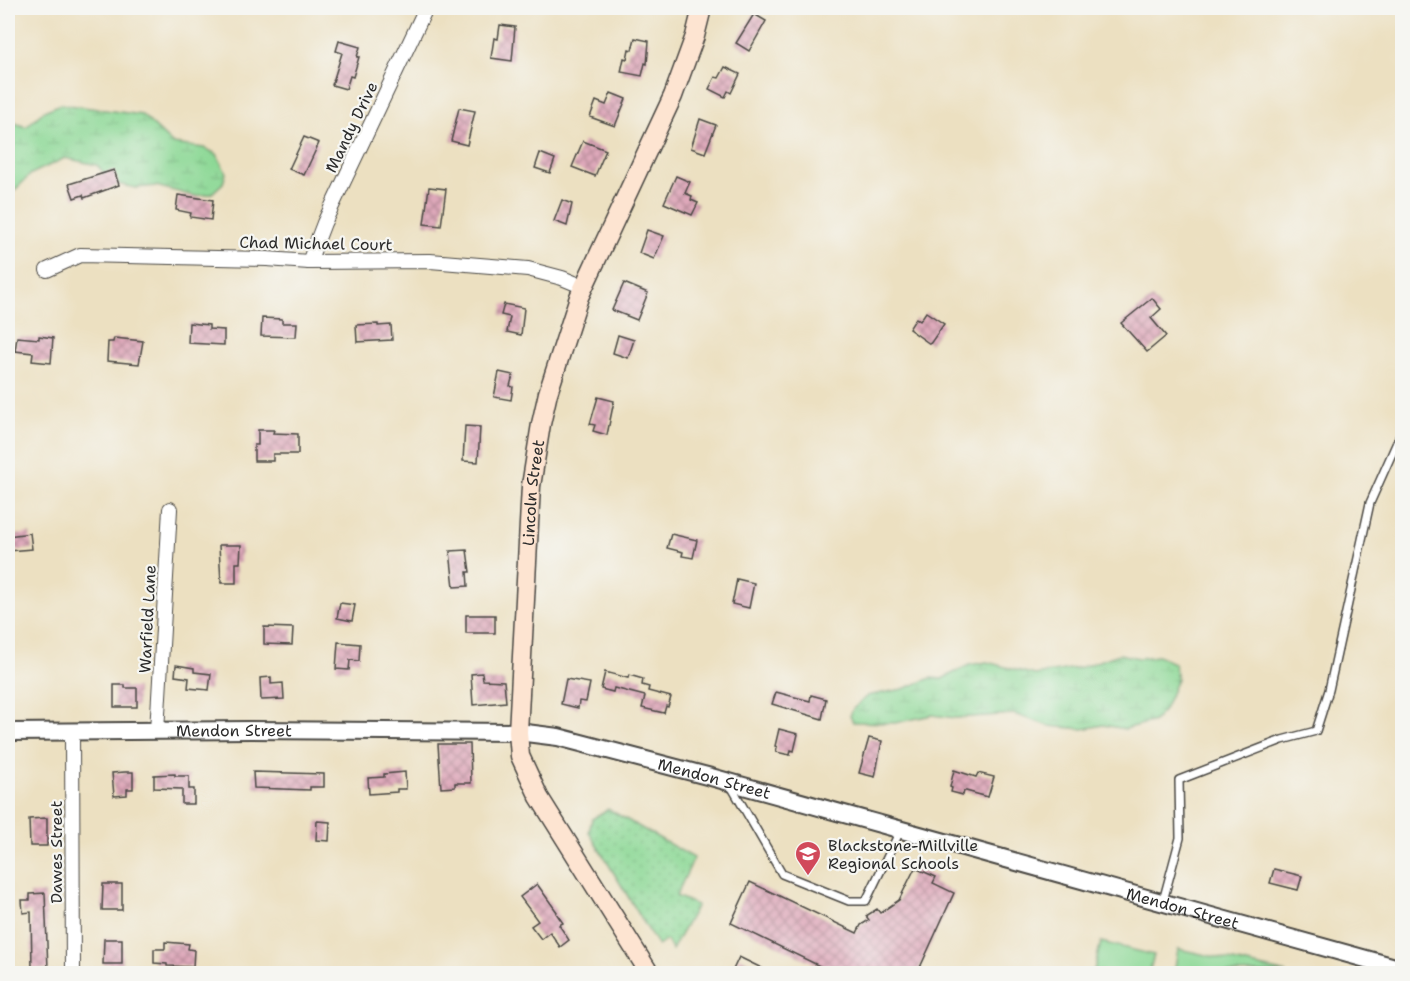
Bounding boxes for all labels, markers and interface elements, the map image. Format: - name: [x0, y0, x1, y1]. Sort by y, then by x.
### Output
- street label: Mandy Drive: [320, 78, 383, 176]
- street label: Chad Michael Court: [239, 232, 393, 255]
- street label: Lincoln Street: [518, 438, 549, 546]
- street label: Warfield Lane: [134, 564, 161, 674]
- street label: Mendon Street: [176, 720, 292, 742]
- street label: Mendon Street: [656, 754, 773, 804]
- street label: Dawes Street: [46, 801, 67, 903]
- place label: Blackstone-Millville Regional Schools: [828, 835, 978, 874]
- school or university icon: Blackstone-Millville Regional Schools: [793, 839, 823, 877]
- street label: Mendon Street: [1124, 883, 1241, 934]

